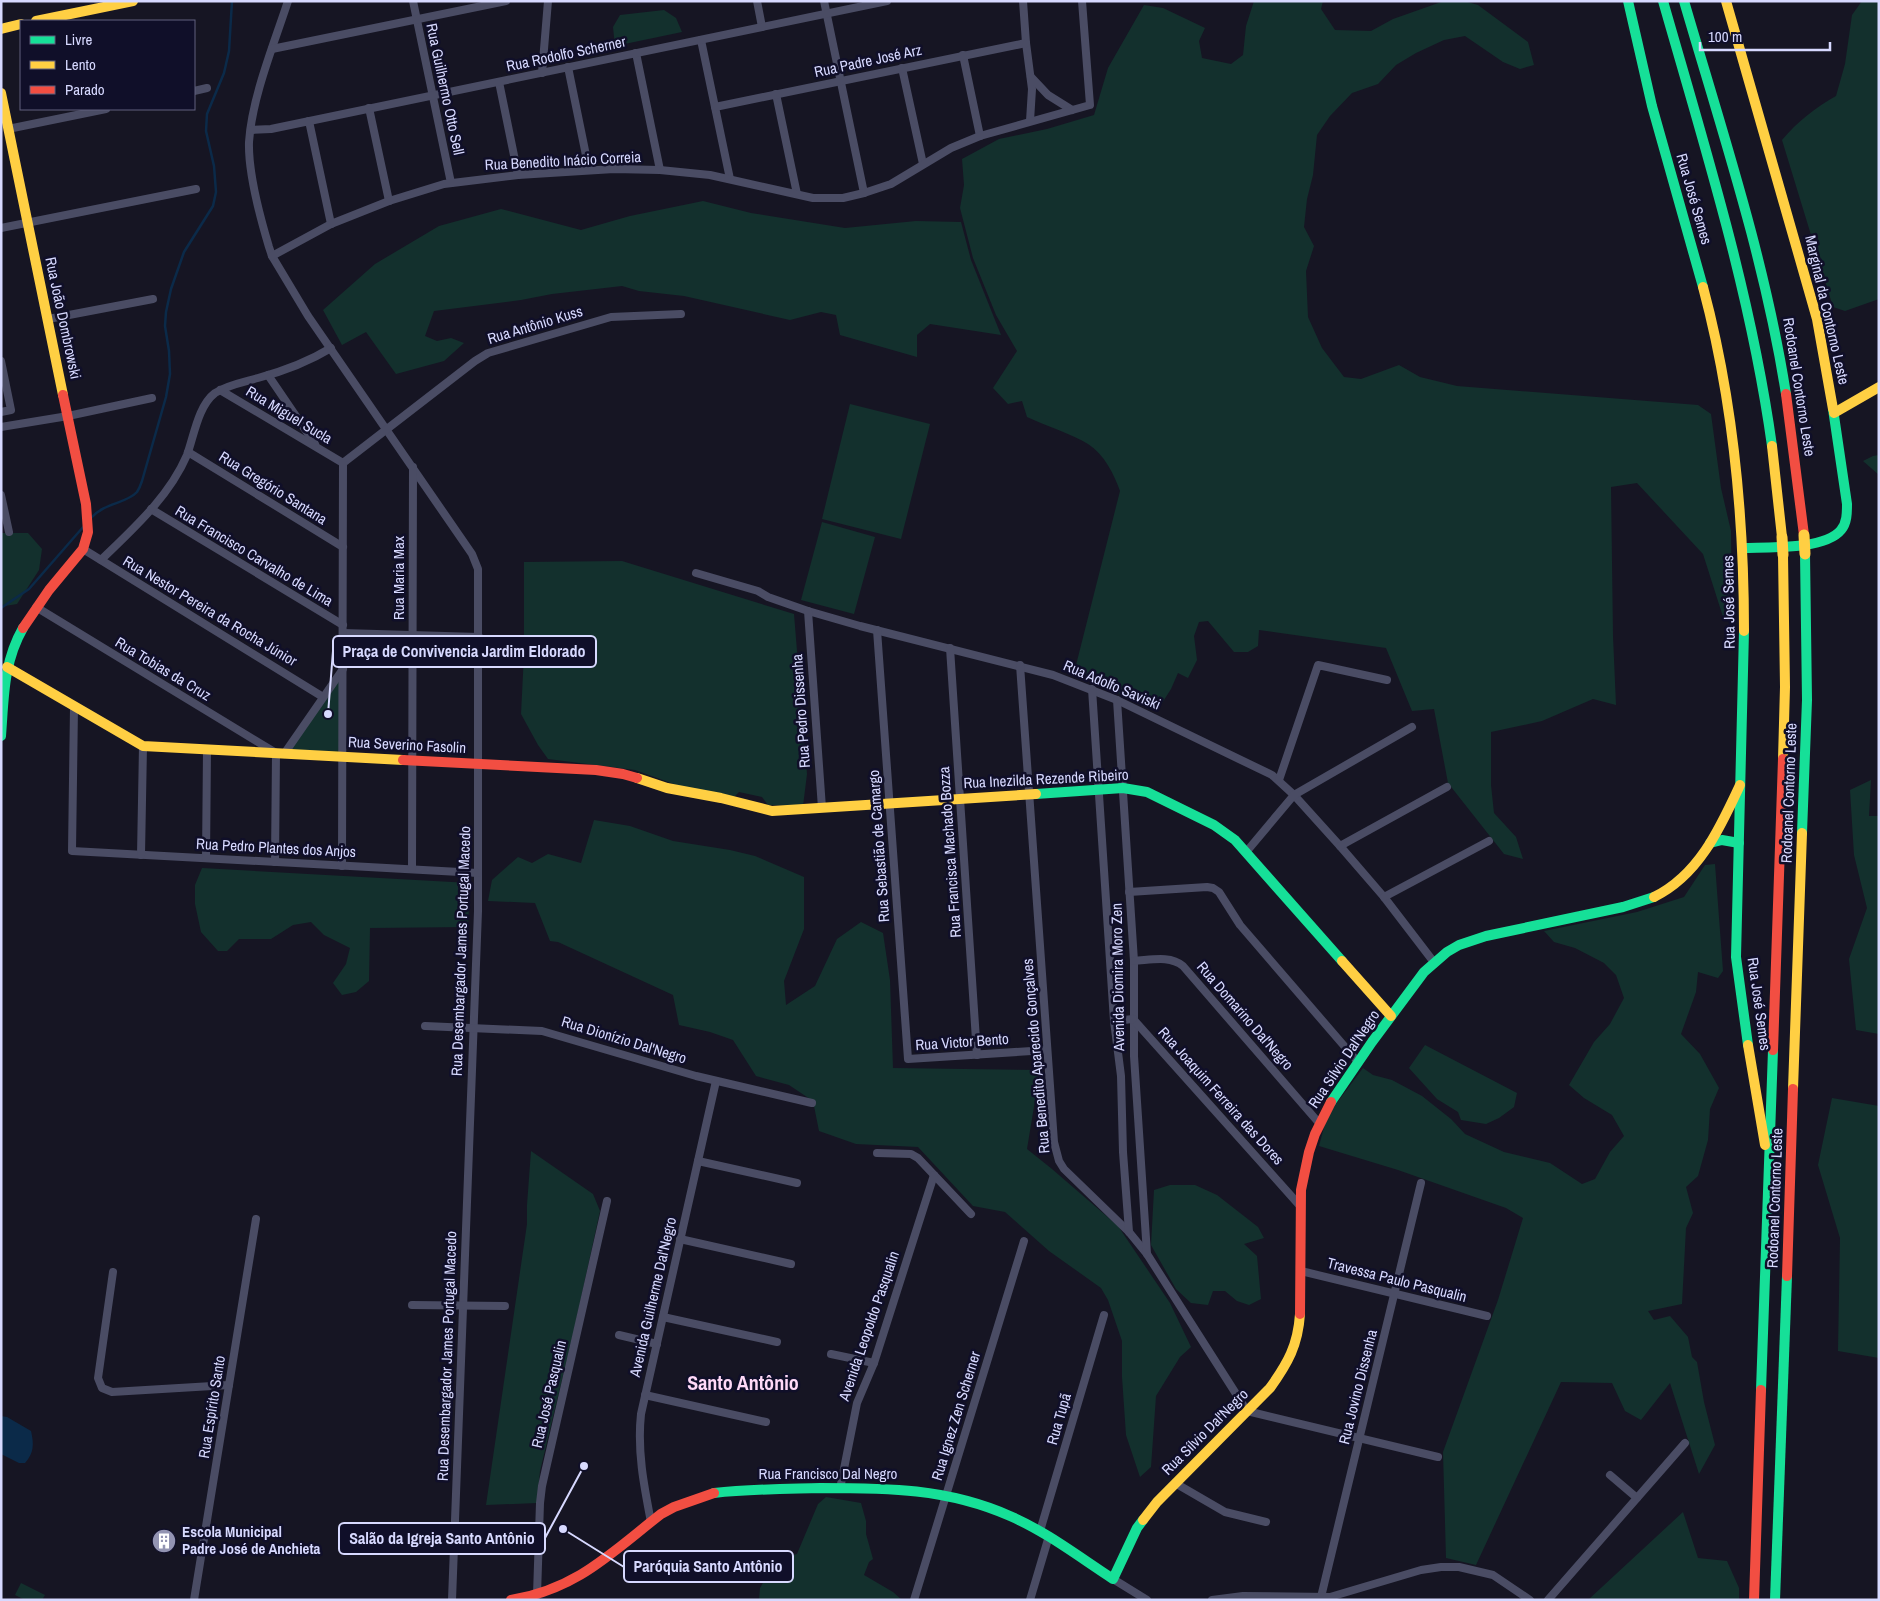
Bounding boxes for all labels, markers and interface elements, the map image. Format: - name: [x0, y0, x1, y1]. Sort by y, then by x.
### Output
- legend: [20, 20, 195, 110]
- scale bar: [1700, 20, 1830, 52]
- street label: Rua Guilhermo Otto Sell: [421, 21, 470, 157]
- text: 100 m: [1708, 26, 1742, 47]
- text: Livre: [65, 29, 93, 50]
- street label: Rua Rodolfo Scherner: [504, 31, 628, 76]
- street label: Rua Padre José Arz: [812, 39, 924, 82]
- text: Lento: [65, 54, 96, 75]
- text: Parado: [65, 79, 105, 100]
- street label: Rua Benedito Inácio Correia: [484, 146, 642, 175]
- street label: Rua José Semes: [1671, 151, 1717, 247]
- street label: Marginal da Contorno Leste: [1800, 233, 1855, 387]
- street label: Rua João Dombrowski: [40, 255, 87, 381]
- street label: Rua Antônio Kuss: [485, 300, 585, 349]
- street label: Rodoanel Contorno Leste: [1778, 316, 1821, 458]
- street label: Rua Miguel Sucla: [242, 381, 336, 449]
- street label: Rua Gregório Santana: [215, 446, 331, 529]
- street label: Rua Francisco Carvalho de Lima: [171, 500, 337, 611]
- street label: Rua Maria Max: [388, 535, 409, 620]
- street label: Rua Nestor Pereira da Rocha Júnior: [119, 550, 301, 671]
- street label: Rua José Semes: [1717, 555, 1740, 649]
- street label: Rua Tobias da Cruz: [111, 632, 215, 706]
- callout: Praça de Convivencia Jardim Eldorado: [333, 636, 596, 667]
- text: Praça de Convivencia Jardim Eldorado: [343, 640, 585, 662]
- street label: Rua Pedro Dissenha: [786, 653, 815, 769]
- street label: Rua Adolfo Saviski: [1060, 655, 1164, 715]
- street label: Rodoanel Contorno Leste: [1776, 722, 1801, 863]
- street label: Rua Severino Fasolin: [347, 731, 467, 758]
- street label: Rua Inezilda Rezende Ribeiro: [963, 764, 1129, 793]
- street label: Rua Francisca Machado Bozza: [933, 766, 966, 938]
- street label: Rua Sebastião de Camargo: [863, 769, 894, 923]
- street label: Rua Desembargador James Portugal Macedo: [446, 825, 475, 1076]
- street label: Rua Pedro Plantes dos Anjos: [196, 833, 356, 862]
- street label: Avenida Diomira Moro Zen: [1106, 903, 1129, 1052]
- street label: Rua José Semes: [1743, 956, 1776, 1052]
- street label: Rua Domarino Dal'Negro: [1192, 957, 1299, 1075]
- street label: Rua Benedito Aparecido Gonçalves: [1017, 958, 1054, 1154]
- street label: Rua Sílvio Dal'Negro: [1303, 1005, 1384, 1112]
- street label: Rua Dionízio Dal'Negro: [559, 1011, 689, 1069]
- street label: Rua Joaquim Ferreira das Dores: [1154, 1022, 1289, 1169]
- street label: Rua Victor Bento: [915, 1028, 1009, 1055]
- street label: Rodoanel Contorno Leste: [1762, 1127, 1787, 1268]
- street label: Avenida Guilherme Dal'Negro: [624, 1215, 681, 1380]
- street label: Rua Desembargador James Portugal Macedo: [432, 1230, 461, 1481]
- street label: Avenida Leopoldo Pasqualin: [833, 1248, 904, 1404]
- street label: Travessa Paulo Pasqualin: [1325, 1252, 1469, 1307]
- street label: Rua Jovino Dissenha: [1333, 1327, 1382, 1446]
- street label: Rua José Pasqualin: [526, 1338, 571, 1450]
- street label: Rua Ignez Zen Scherner: [926, 1349, 985, 1483]
- street label: Rua Espírito Santo: [193, 1354, 230, 1460]
- district label: Santo Antônio: [687, 1369, 799, 1396]
- street label: Rua Sílvio Dal'Negro: [1157, 1384, 1253, 1480]
- street label: Rua Tupã: [1041, 1390, 1076, 1447]
- street label: Rua Francisco Dal Negro: [759, 1463, 898, 1484]
- place label: Escola Municipal Padre José de Anchieta: [182, 1521, 320, 1559]
- callout: Salão da Igreja Santo Antônio: [339, 1523, 545, 1554]
- text: Salão da Igreja Santo Antônio: [349, 1527, 535, 1549]
- building icon: Escola Municipal Padre José de Anchieta: [151, 1528, 177, 1554]
- callout: Paróquia Santo Antônio: [624, 1551, 793, 1582]
- text: Paróquia Santo Antônio: [634, 1555, 782, 1577]

